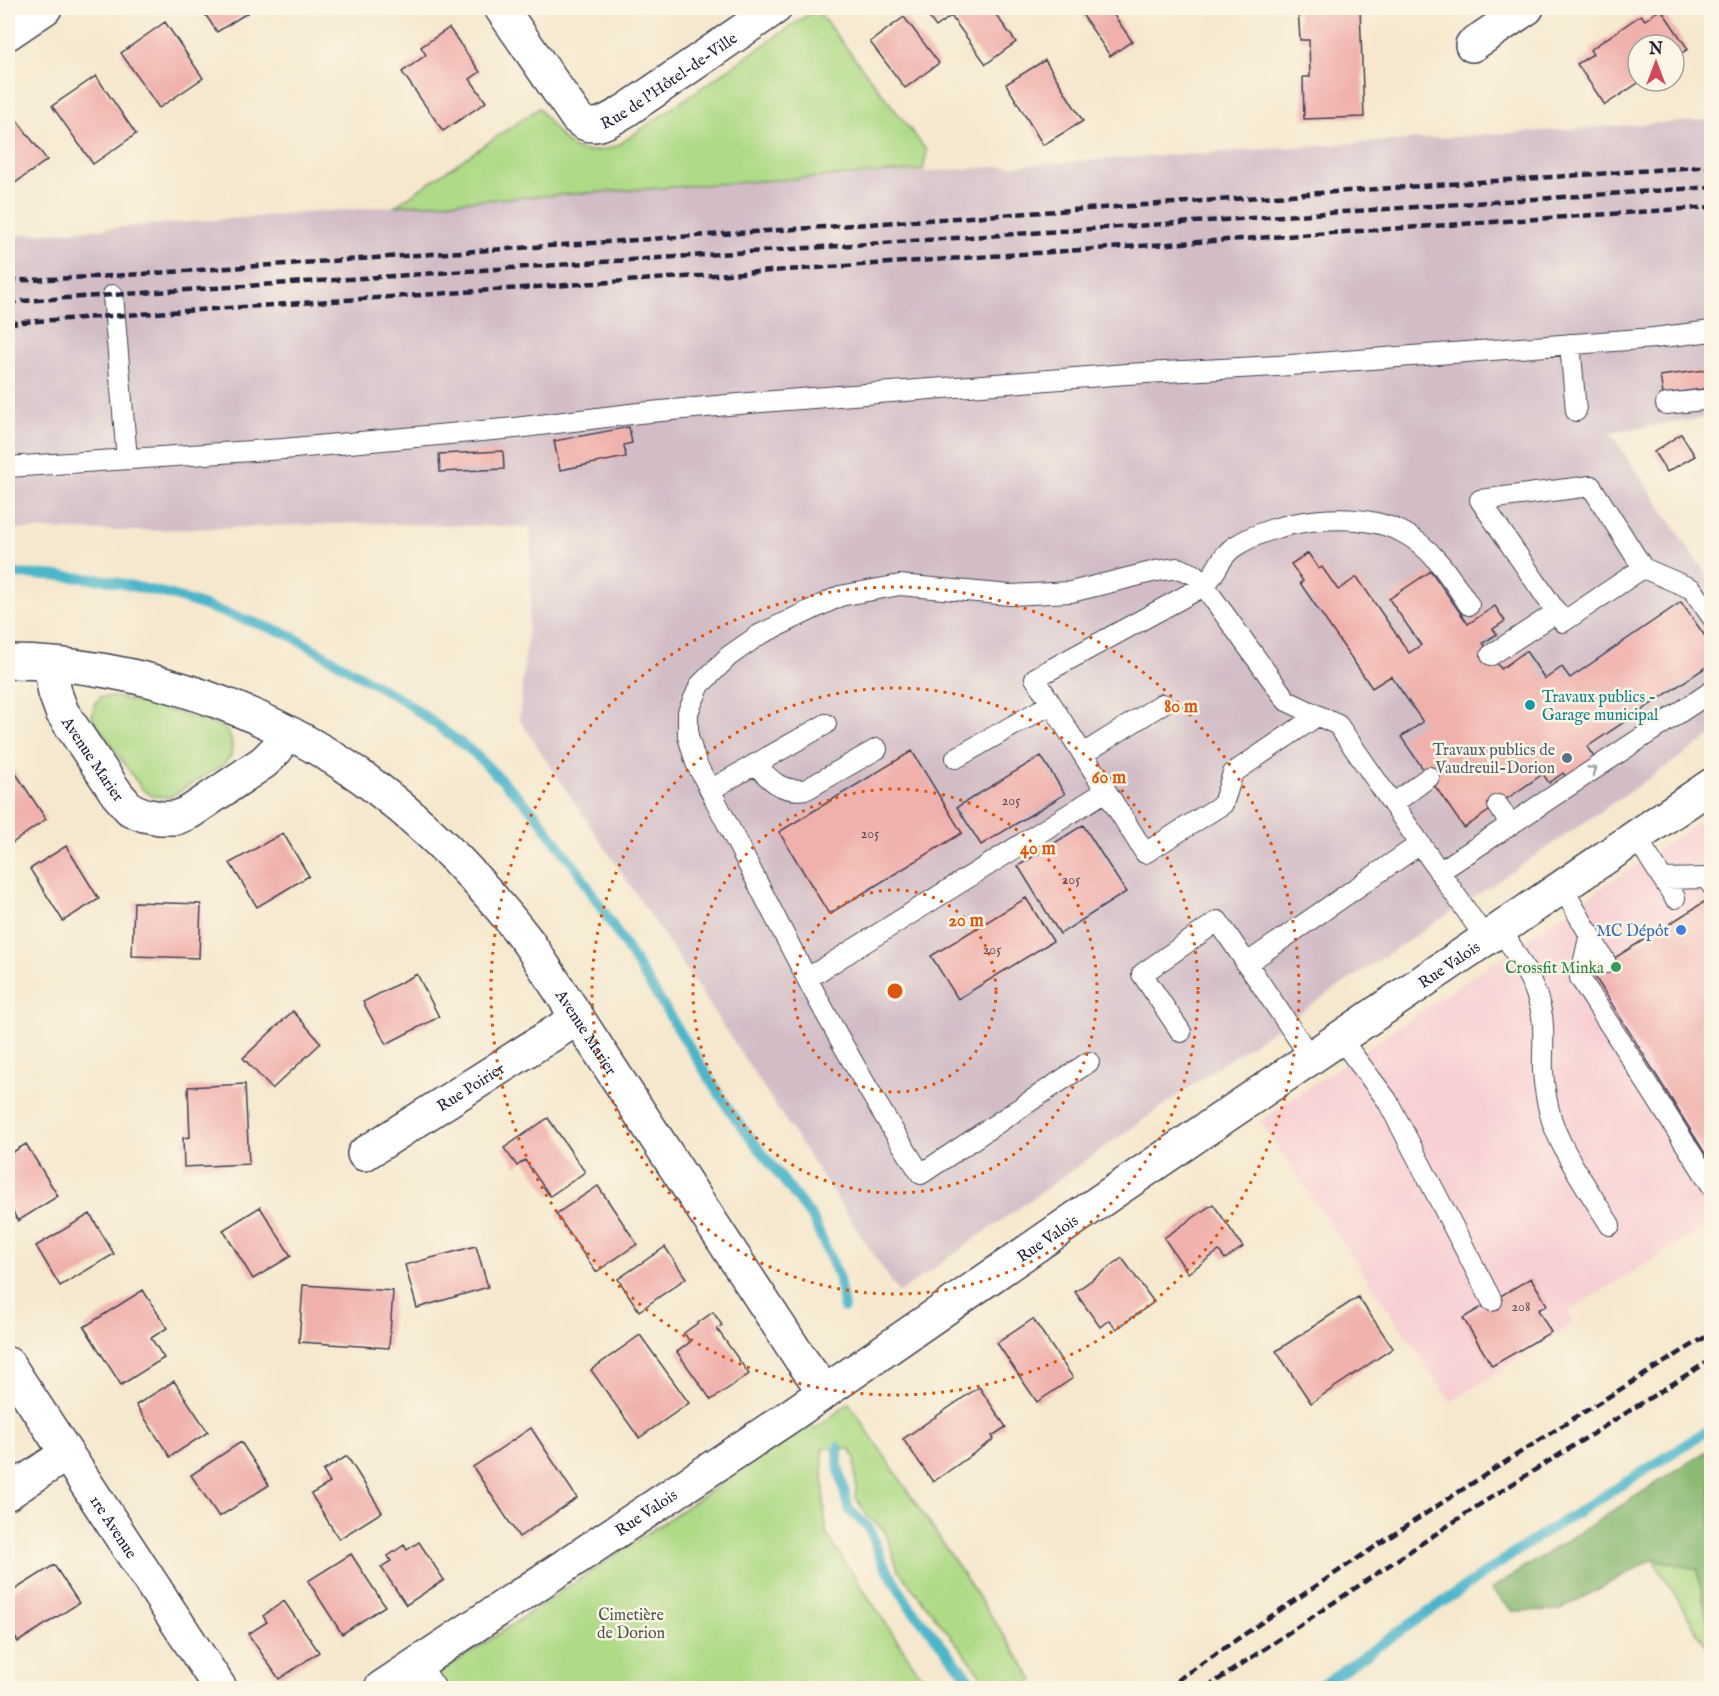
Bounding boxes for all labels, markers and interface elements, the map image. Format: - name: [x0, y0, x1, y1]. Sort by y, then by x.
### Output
- street label: Rue de l'Hôtel-de-Ville: [598, 29, 742, 135]
- north arrow: [1626, 33, 1686, 93]
- text: N: [1648, 40, 1663, 60]
- place label: Travaux publics - Garage municipal: [1542, 688, 1659, 726]
- text: 80 m: [1164, 696, 1198, 719]
- marker: Travaux publics - Garage municipal: [1523, 698, 1537, 712]
- street label: Avenue Marier: [56, 713, 127, 807]
- place label: Travaux publics de Vaudreuil-Dorion: [1433, 741, 1555, 779]
- marker: Travaux publics de Vaudreuil-Dorion: [1560, 751, 1574, 765]
- one-way arrow: [1587, 766, 1598, 777]
- text: 60 m: [1092, 767, 1126, 790]
- house number: 205: [1002, 792, 1020, 810]
- house number: 205: [861, 825, 879, 843]
- text: 40 m: [1020, 838, 1056, 861]
- house number: 205: [1062, 871, 1080, 889]
- text: 20 m: [948, 910, 984, 933]
- place label: MC Dépôt: [1596, 922, 1670, 942]
- marker: MC Dépôt: [1674, 923, 1688, 937]
- street label: Rue Valois: [1415, 937, 1485, 994]
- house number: 205: [983, 941, 1001, 959]
- place label: Crossfit Minka: [1505, 959, 1604, 979]
- marker: Crossfit Minka: [1609, 960, 1623, 974]
- centre of rings: [885, 981, 905, 1001]
- street label: Avenue Marier: [549, 986, 620, 1079]
- street label: Rue Poirier: [434, 1059, 509, 1117]
- street label: Rue Valois: [1014, 1211, 1083, 1268]
- house number: 208: [1512, 1298, 1530, 1316]
- street label: Rue Valois: [612, 1486, 682, 1541]
- street label: 1re Avenue: [85, 1492, 141, 1563]
- park label: Cimetière de Dorion: [597, 1606, 665, 1644]

